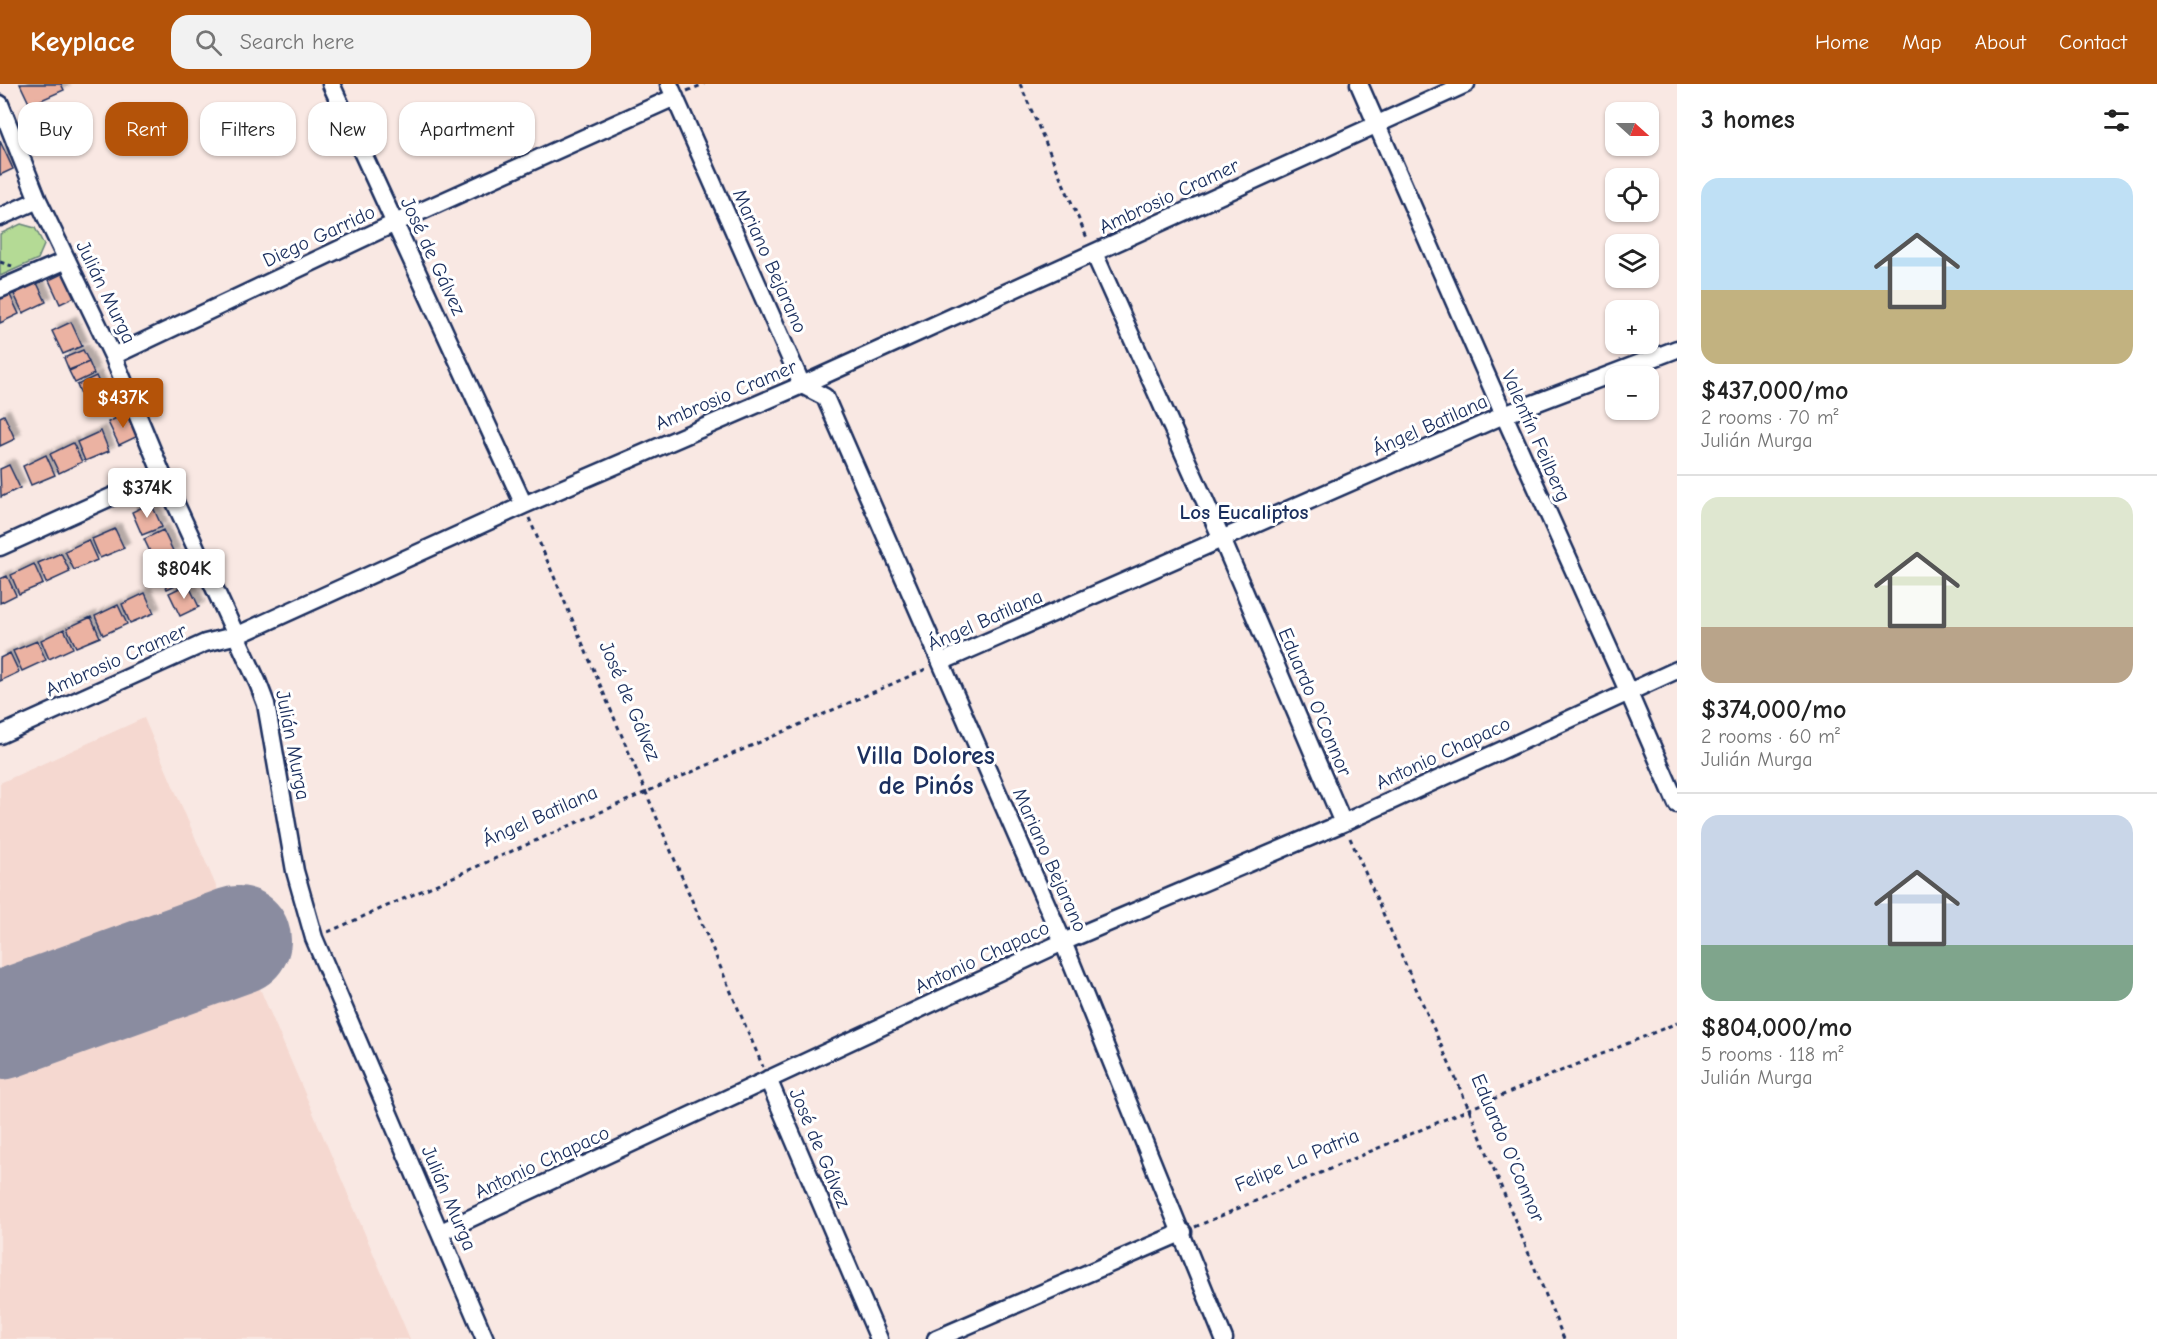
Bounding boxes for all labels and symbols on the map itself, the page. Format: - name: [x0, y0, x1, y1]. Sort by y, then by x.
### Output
- north arrow: [1605, 102, 1659, 156]
- street label: Ambrosio Cramer: [1095, 154, 1243, 238]
- street label: Mariano Bejarano: [728, 185, 812, 337]
- street label: José de Gálvez: [396, 193, 471, 319]
- street label: Diego Garrido: [259, 200, 379, 272]
- street label: Julián Murga: [71, 237, 141, 347]
- street label: Ambrosio Cramer: [652, 355, 800, 435]
- street label: Valentín Feilberg: [1497, 367, 1575, 505]
- pin: $437K: [81, 378, 165, 429]
- street label: Ángel Batilana: [1369, 388, 1491, 461]
- pin: $374K: [105, 468, 189, 519]
- district label: Los Eucaliptos: [1180, 500, 1309, 524]
- pin: $804K: [142, 549, 226, 600]
- street label: Ángel Batilana: [924, 583, 1046, 656]
- street label: Ambrosio Cramer: [42, 619, 190, 701]
- street label: Eduardo O'Connor: [1273, 624, 1357, 780]
- street label: José de Gálvez: [594, 638, 666, 764]
- street label: Julián Murga: [271, 688, 315, 802]
- street label: Antonio Chapaco: [1372, 712, 1514, 794]
- district label: Villa Dolores de Pinós: [857, 741, 995, 801]
- street label: Ángel Batilana: [479, 779, 601, 852]
- street label: Mariano Bejarano: [1008, 784, 1092, 936]
- street label: Antonio Chapaco: [911, 916, 1053, 998]
- street label: Eduardo O'Connor: [1466, 1070, 1550, 1226]
- street label: José de Gálvez: [784, 1085, 856, 1211]
- street label: Antonio Chapaco: [471, 1121, 613, 1203]
- street label: Felipe La Patria: [1232, 1124, 1362, 1196]
- street label: Julián Murga: [417, 1142, 481, 1254]

